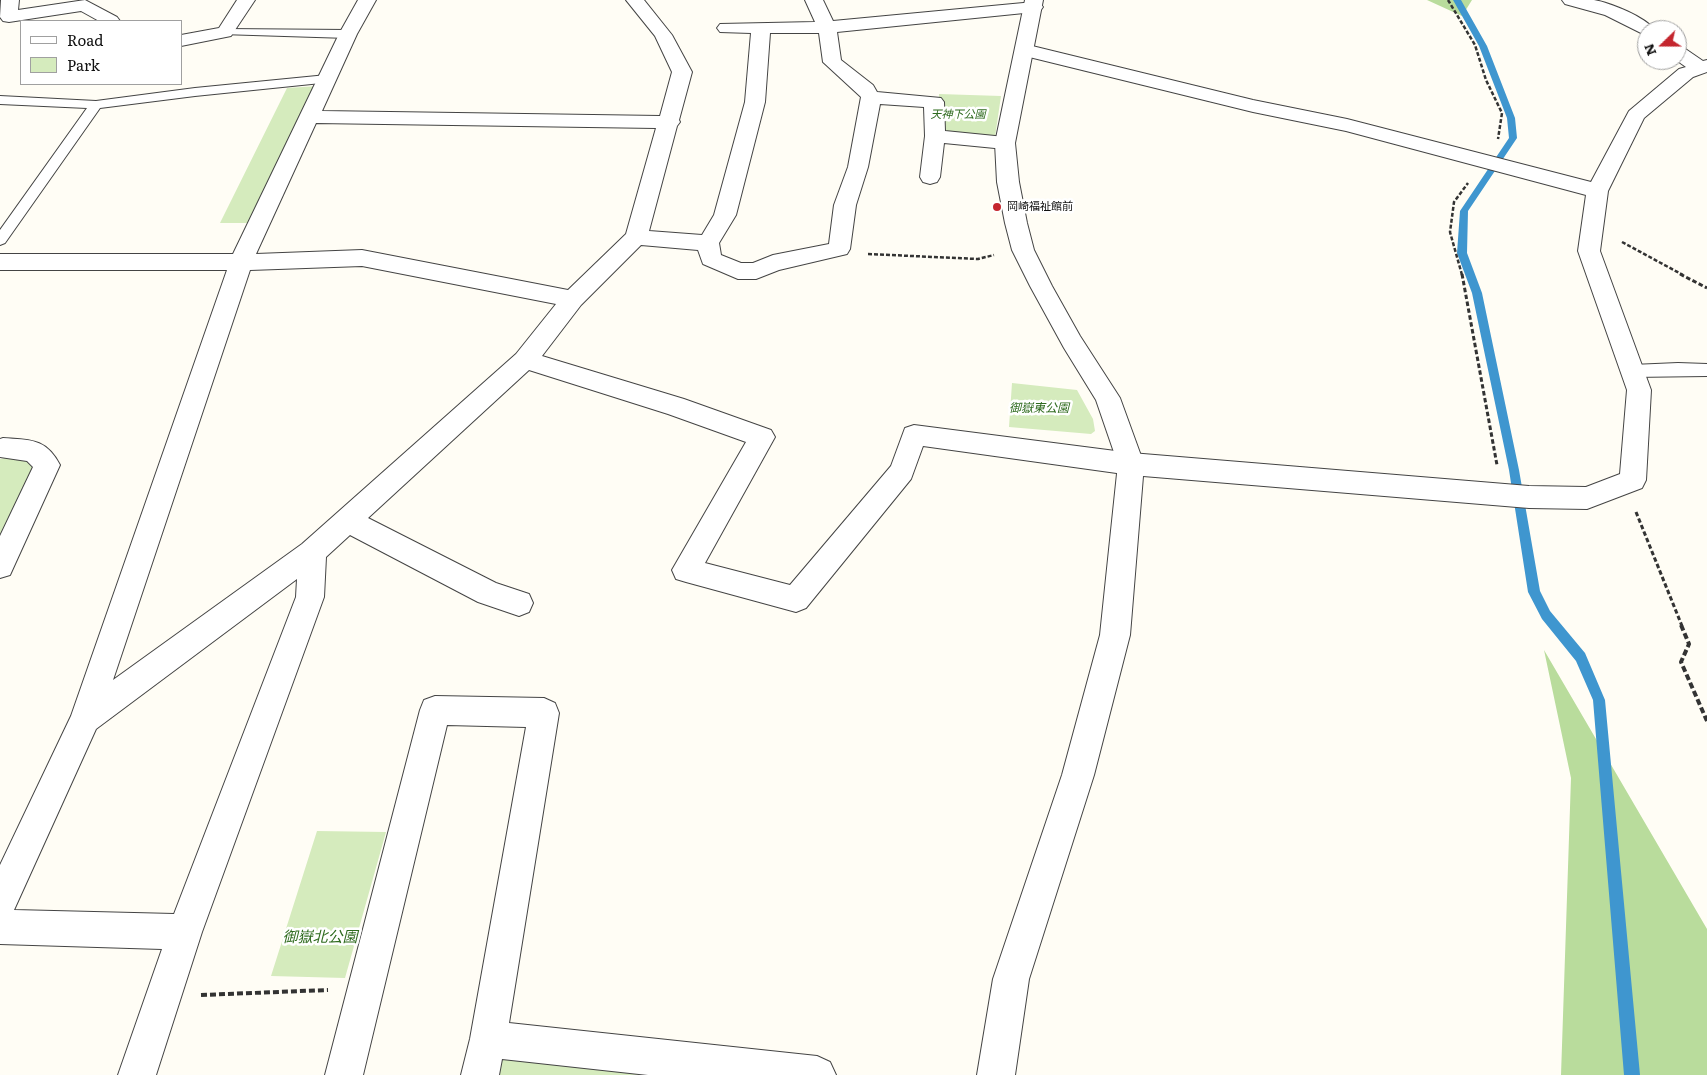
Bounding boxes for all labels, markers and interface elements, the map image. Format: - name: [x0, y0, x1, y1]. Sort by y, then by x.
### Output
- legend: [20, 20, 182, 85]
- north arrow: [1637, 20, 1687, 70]
- text: Road: [67, 28, 103, 51]
- text: N: [1638, 41, 1660, 59]
- text: Park: [67, 53, 100, 76]
- park label: 天神下公園: [931, 108, 985, 122]
- place label: 岡崎福祉館前: [1007, 200, 1073, 214]
- marker: 岡崎福祉館前: [991, 201, 1003, 213]
- park label: 御嶽東公園: [1009, 401, 1069, 415]
- park label: 御嶽北公園: [283, 929, 357, 947]

